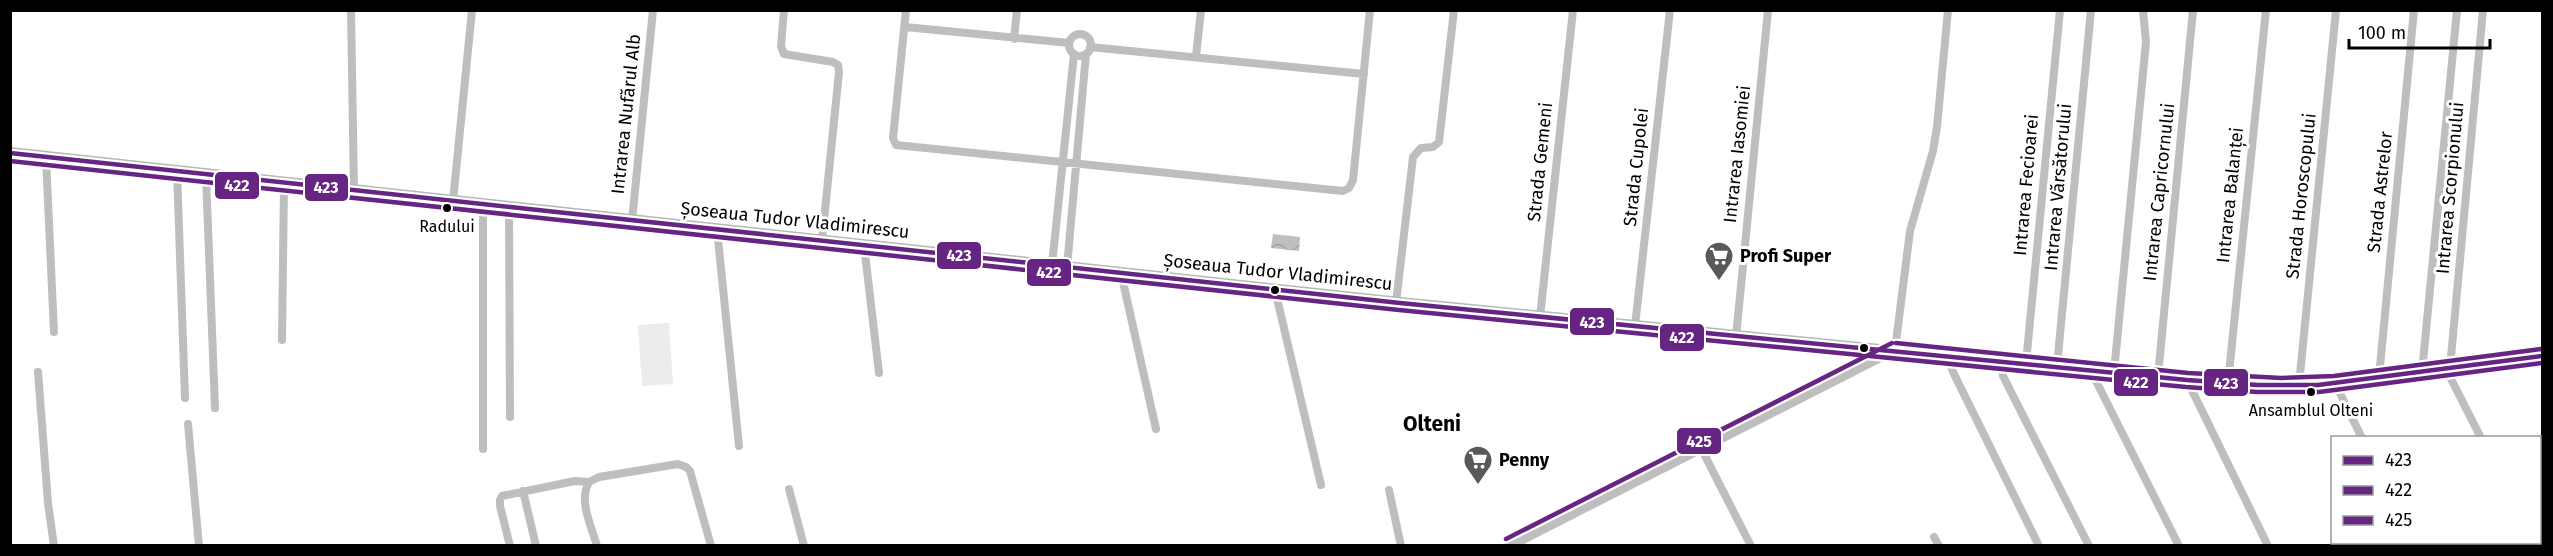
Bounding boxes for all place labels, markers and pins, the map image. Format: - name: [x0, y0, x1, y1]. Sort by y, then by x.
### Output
- marker: Radului: [441, 202, 453, 214]
- place label: Radului: [419, 217, 475, 236]
- supermarket icon: Profi Super: [1703, 240, 1735, 282]
- place label: Profi Super: [1740, 245, 1832, 267]
- unlabelled marker: [1269, 284, 1281, 296]
- unlabelled marker: [1858, 342, 1870, 354]
- marker: Ansamblul Olteni: [2305, 386, 2317, 398]
- place label: Ansamblul Olteni: [2249, 401, 2373, 420]
- supermarket icon: Penny: [1462, 444, 1494, 486]
- place label: Penny: [1499, 449, 1550, 471]

